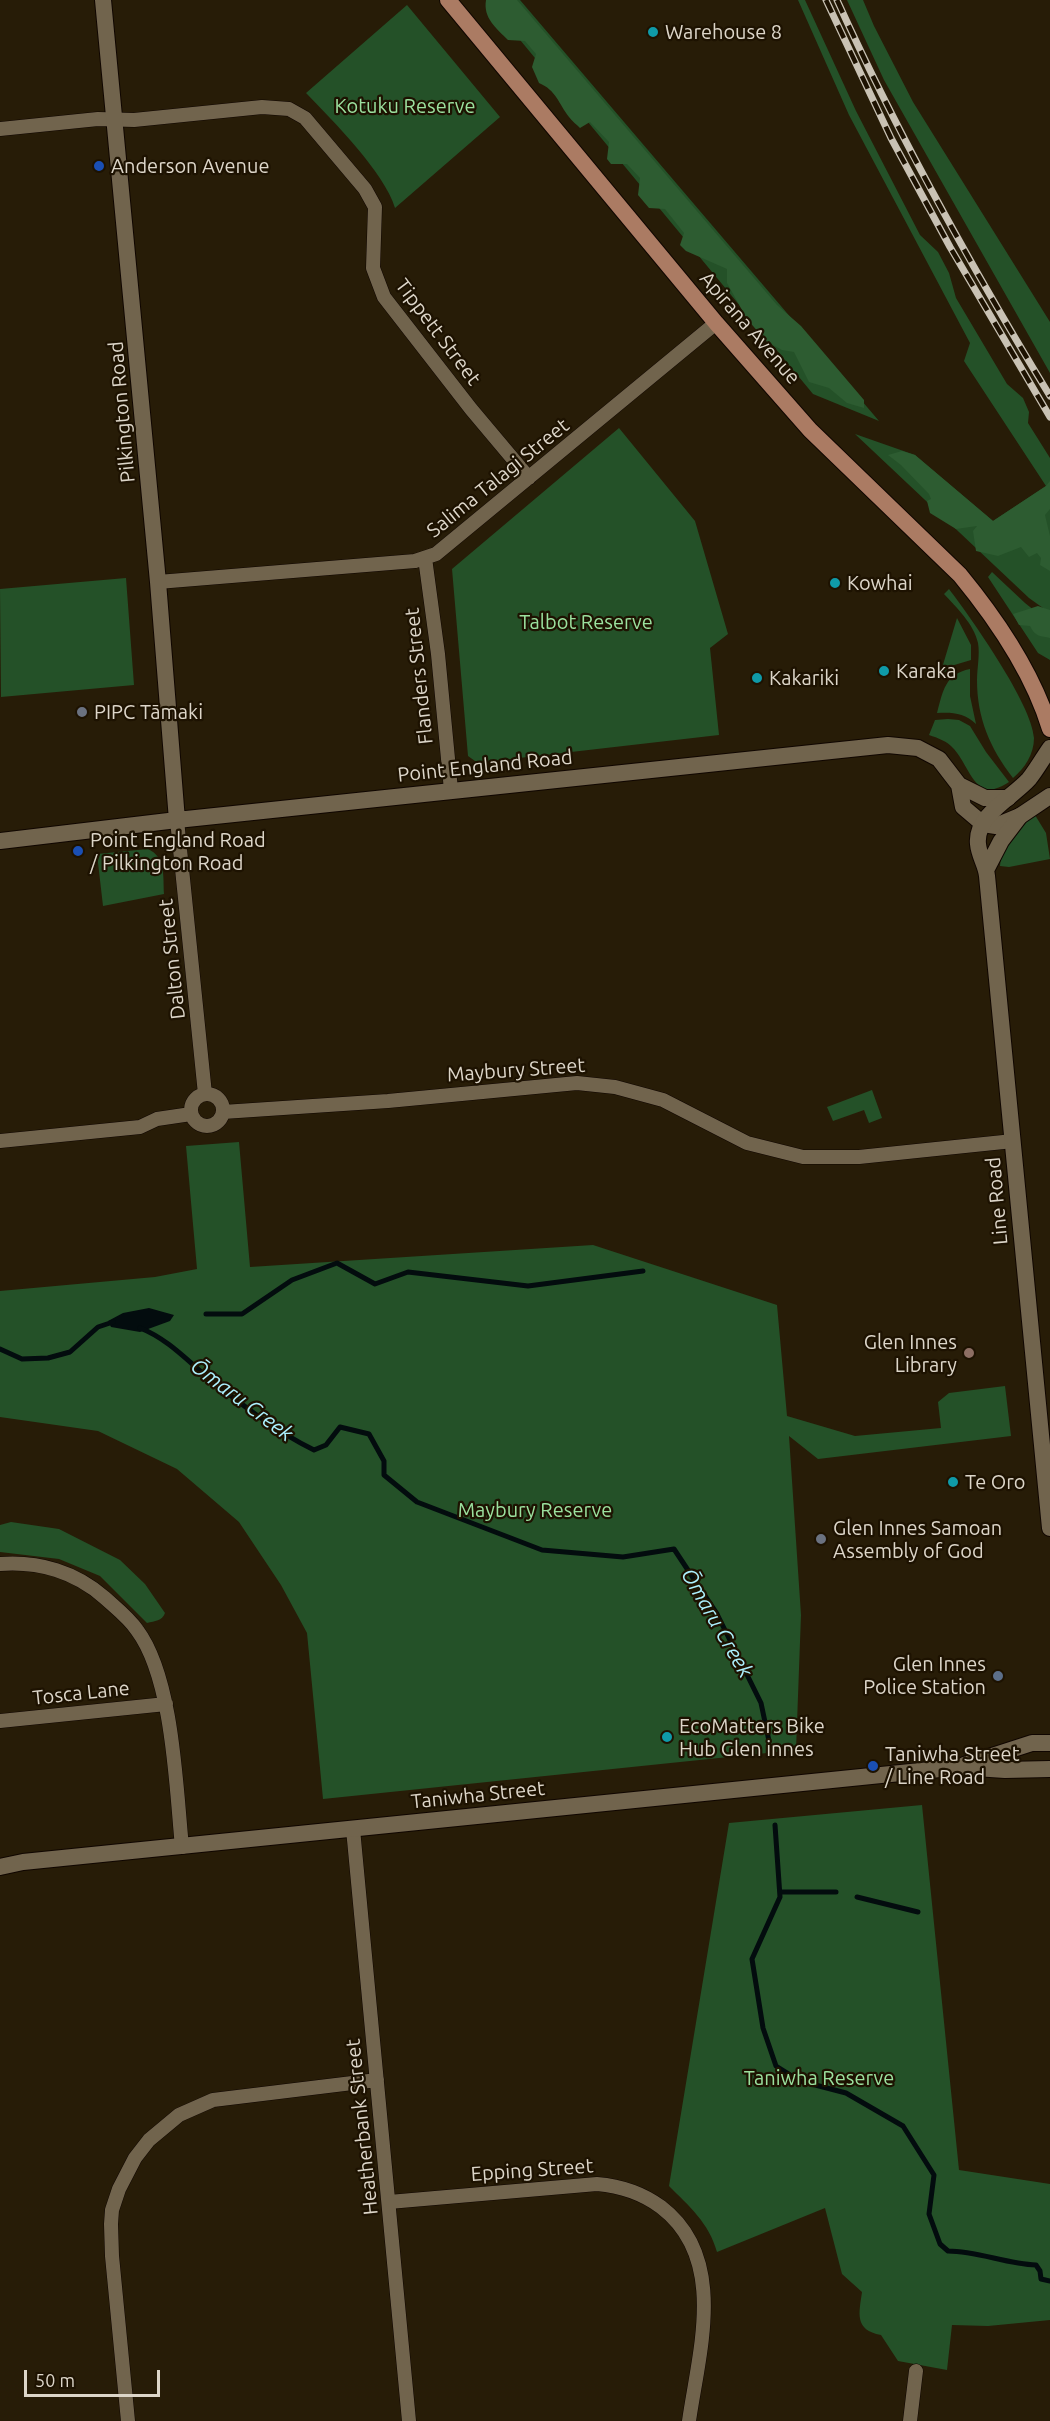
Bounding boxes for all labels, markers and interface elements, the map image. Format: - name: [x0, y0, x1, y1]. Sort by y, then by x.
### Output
- place label: Warehouse 8: [665, 20, 782, 44]
- marker: Warehouse 8: [646, 25, 660, 39]
- park label: Kotuku Reserve: [335, 94, 475, 118]
- place label: Anderson Avenue: [111, 154, 269, 178]
- marker: Anderson Avenue: [92, 159, 106, 173]
- street label: Apirana Avenue: [695, 267, 805, 389]
- street label: Tippett Street: [390, 274, 486, 390]
- street label: Pilkington Road: [104, 340, 140, 484]
- street label: Salima Talagi Street: [422, 413, 574, 543]
- place label: Kowhai: [847, 571, 913, 595]
- marker: Kowhai: [828, 576, 842, 590]
- street label: Flanders Street: [400, 607, 438, 745]
- park label: Talbot Reserve: [519, 610, 653, 634]
- place label: Karaka: [896, 659, 957, 683]
- marker: Karaka: [877, 664, 891, 678]
- place label: Kakariki: [769, 666, 839, 690]
- marker: Kakariki: [750, 671, 764, 685]
- place label: PIPC Tāmaki: [94, 700, 203, 724]
- marker: PIPC Tāmaki: [75, 705, 89, 719]
- street label: Point England Road: [396, 745, 574, 787]
- place label: Point England Road / Pilkington Road: [90, 828, 266, 875]
- marker: Point England Road / Pilkington Road: [71, 844, 85, 858]
- street label: Dalton Street: [154, 898, 190, 1020]
- street label: Maybury Street: [446, 1053, 586, 1087]
- street label: Line Road: [981, 1156, 1013, 1246]
- place label: Glen Innes Library: [864, 1330, 957, 1377]
- marker: Glen Innes Library: [962, 1346, 976, 1360]
- water label: Ōmaru Creek: [186, 1353, 298, 1447]
- place label: Te Oro: [965, 1470, 1026, 1494]
- marker: Te Oro: [946, 1475, 960, 1489]
- park label: Maybury Reserve: [458, 1498, 612, 1522]
- place label: Glen Innes Samoan Assembly of God: [833, 1516, 1002, 1563]
- marker: Glen Innes Samoan Assembly of God: [814, 1532, 828, 1546]
- water label: Ōmaru Creek: [676, 1564, 758, 1682]
- place label: Glen Innes Police Station: [863, 1652, 986, 1699]
- marker: Glen Innes Police Station: [991, 1669, 1005, 1683]
- street label: Tosca Lane: [31, 1676, 131, 1710]
- place label: EcoMatters Bike Hub Glen innes: [679, 1714, 825, 1761]
- marker: EcoMatters Bike Hub Glen innes: [660, 1730, 674, 1744]
- place label: Taniwha Street / Line Road: [885, 1742, 1020, 1789]
- marker: Taniwha Street / Line Road: [866, 1759, 880, 1773]
- street label: Taniwha Street: [410, 1776, 546, 1814]
- street label: Heatherbank Street: [341, 2038, 383, 2216]
- park label: Taniwha Reserve: [744, 2066, 894, 2090]
- street label: Epping Street: [470, 2154, 594, 2186]
- scale bar: [27, 2358, 164, 2396]
- text: 50 m: [35, 2370, 75, 2390]

